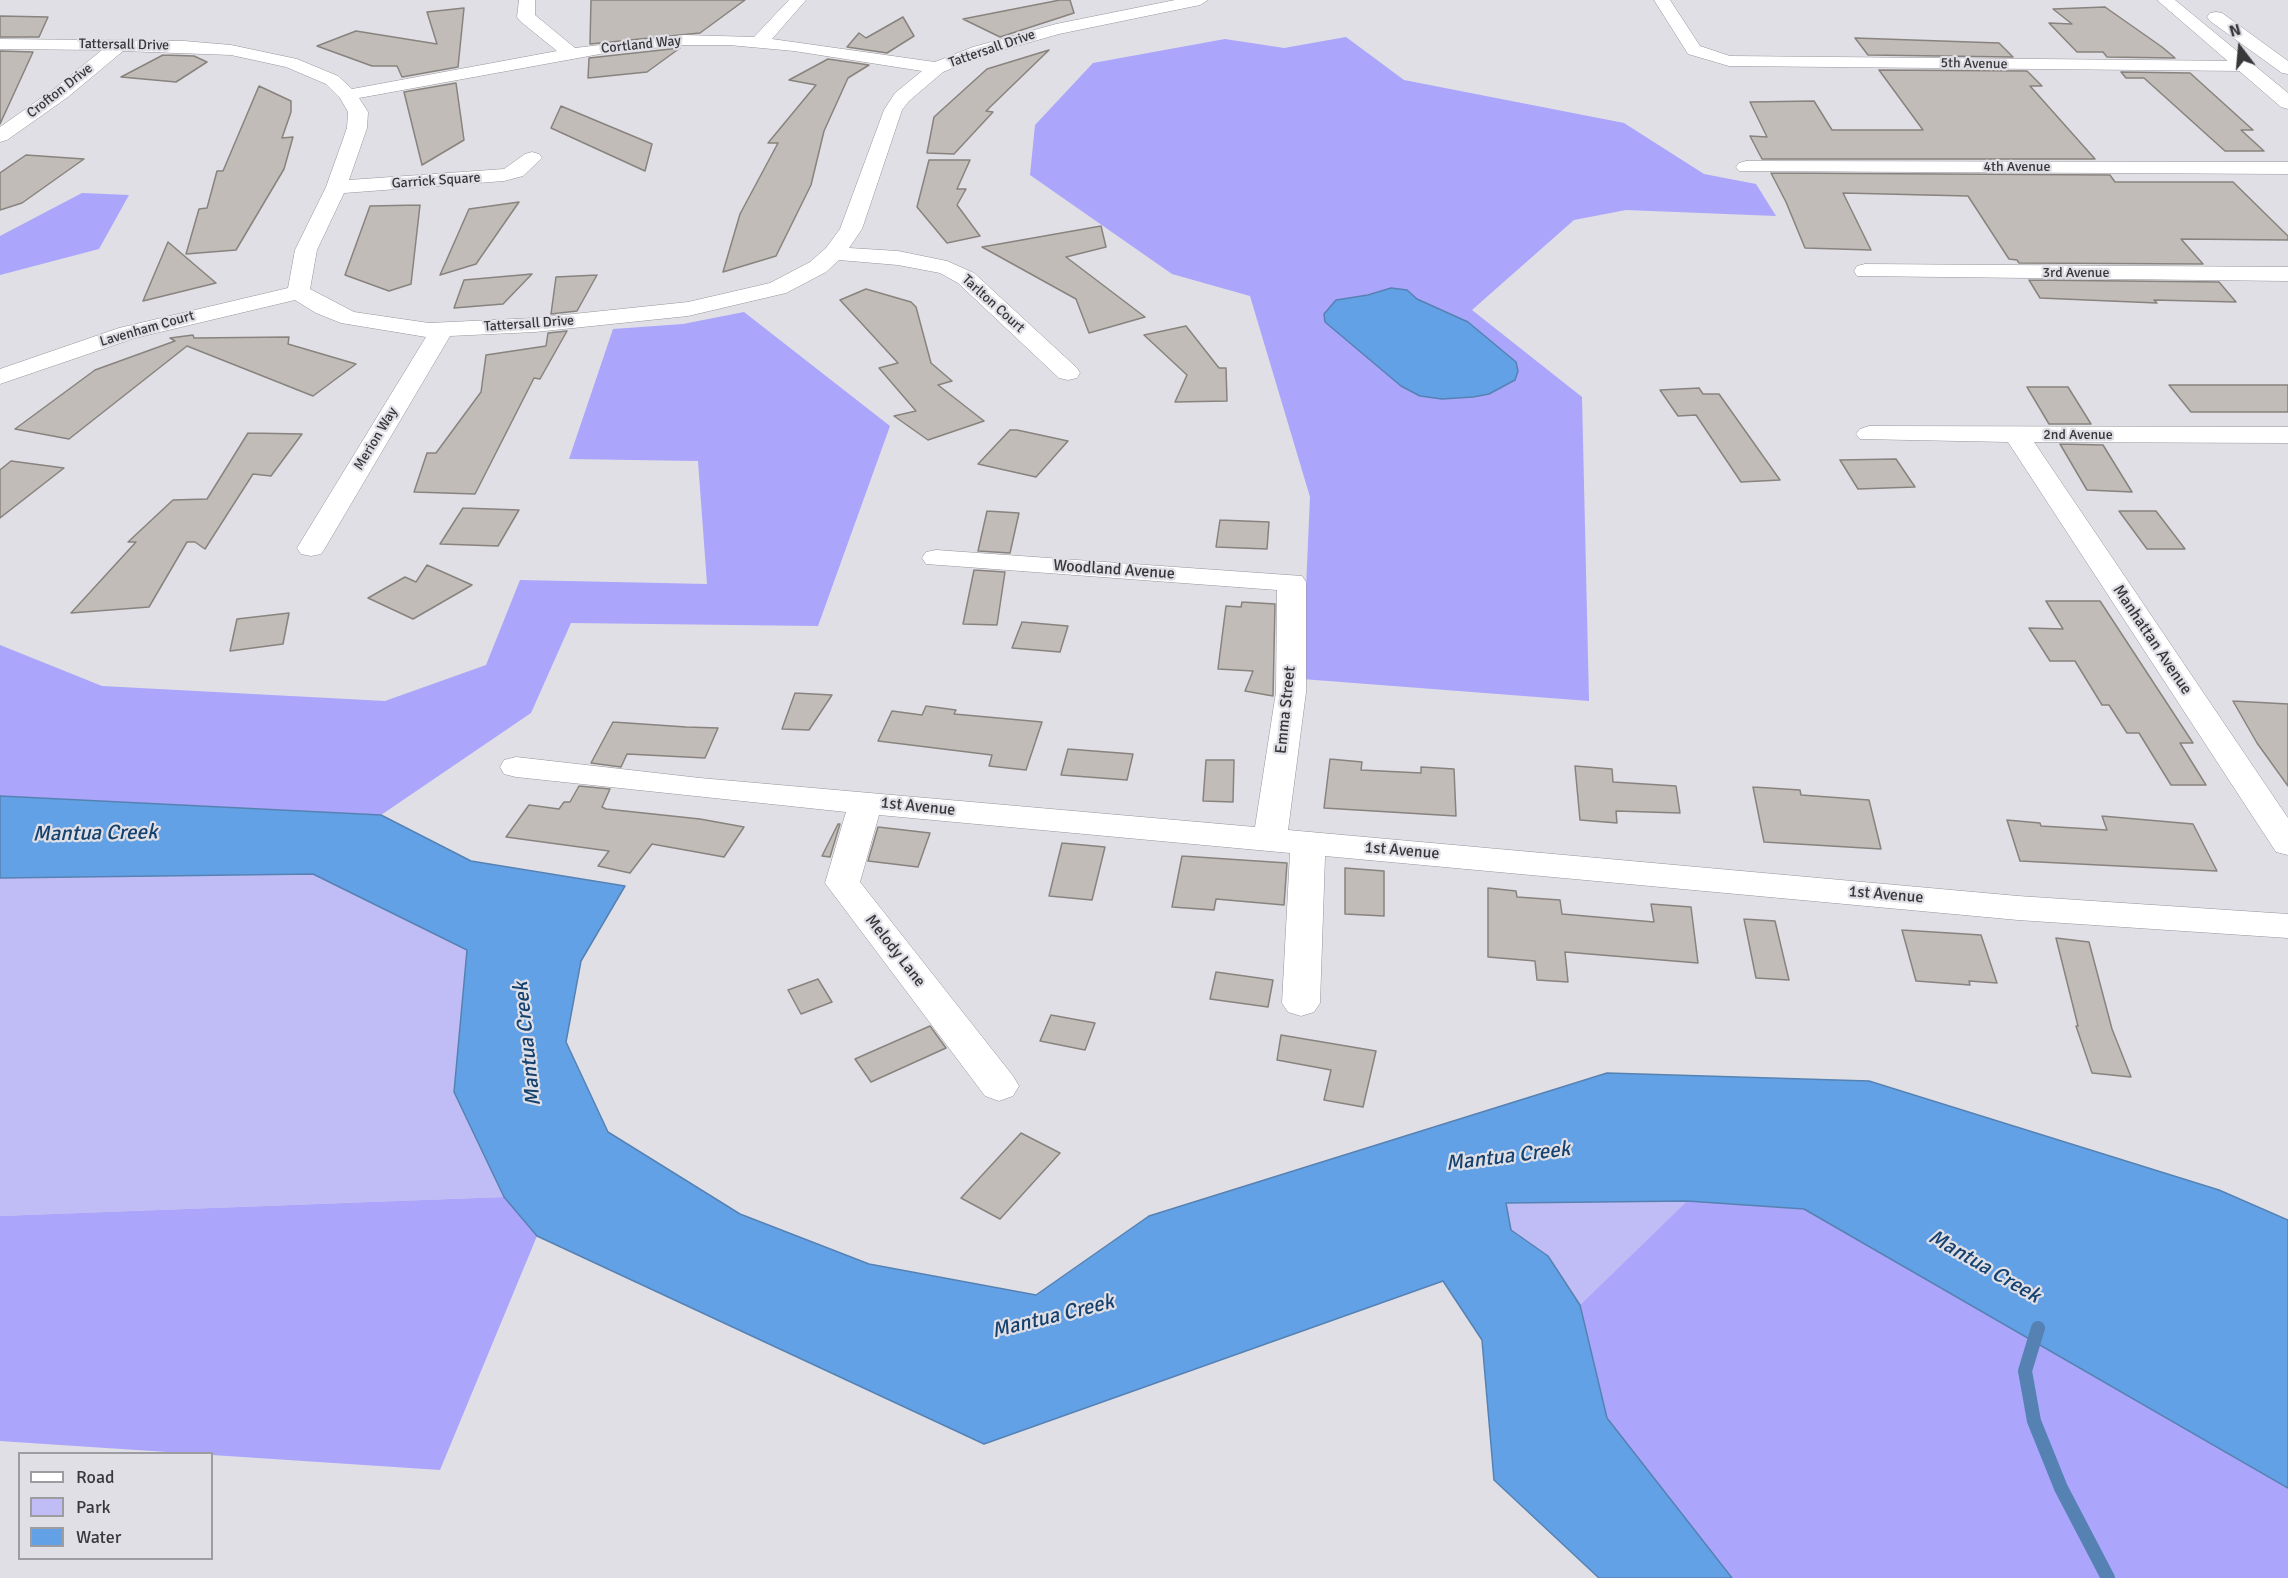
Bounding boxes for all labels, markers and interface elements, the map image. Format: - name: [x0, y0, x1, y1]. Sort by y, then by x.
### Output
- north arrow: [2210, 18, 2270, 78]
- text: N: [2227, 20, 2243, 42]
- street label: Tattersall Drive: [947, 26, 1037, 72]
- street label: Cortland Way: [600, 32, 682, 58]
- street label: Tattersall Drive: [79, 36, 169, 54]
- street label: 5th Avenue: [1940, 55, 2008, 73]
- street label: Crofton Drive: [24, 60, 96, 122]
- street label: 4th Avenue: [1984, 159, 2050, 175]
- street label: Garrick Square: [391, 170, 481, 192]
- street label: 3rd Avenue: [2043, 265, 2109, 281]
- street label: Tarlton Court: [958, 272, 1028, 336]
- street label: Lavenham Court: [98, 307, 196, 351]
- street label: Tattersall Drive: [483, 312, 575, 336]
- street label: Merion Way: [351, 405, 401, 473]
- street label: 2nd Avenue: [2043, 427, 2113, 443]
- street label: Woodland Avenue: [1053, 556, 1175, 584]
- street label: Manhattan Avenue: [2108, 582, 2196, 698]
- street label: Emma Street: [1272, 665, 1300, 755]
- street label: 1st Avenue: [880, 794, 956, 820]
- water label: Mantua Creek: [32, 820, 158, 848]
- street label: 1st Avenue: [1364, 838, 1440, 864]
- street label: 1st Avenue: [1848, 882, 1924, 908]
- street label: Melody Lane: [861, 911, 929, 991]
- water label: Mantua Creek: [509, 981, 547, 1107]
- water label: Mantua Creek: [1445, 1137, 1571, 1177]
- water label: Mantua Creek: [1924, 1225, 2044, 1309]
- water label: Mantua Creek: [989, 1290, 1117, 1344]
- legend: [18, 1452, 213, 1560]
- text: Road: [76, 1466, 115, 1488]
- text: Park: [76, 1496, 111, 1518]
- text: Water: [76, 1526, 121, 1548]

